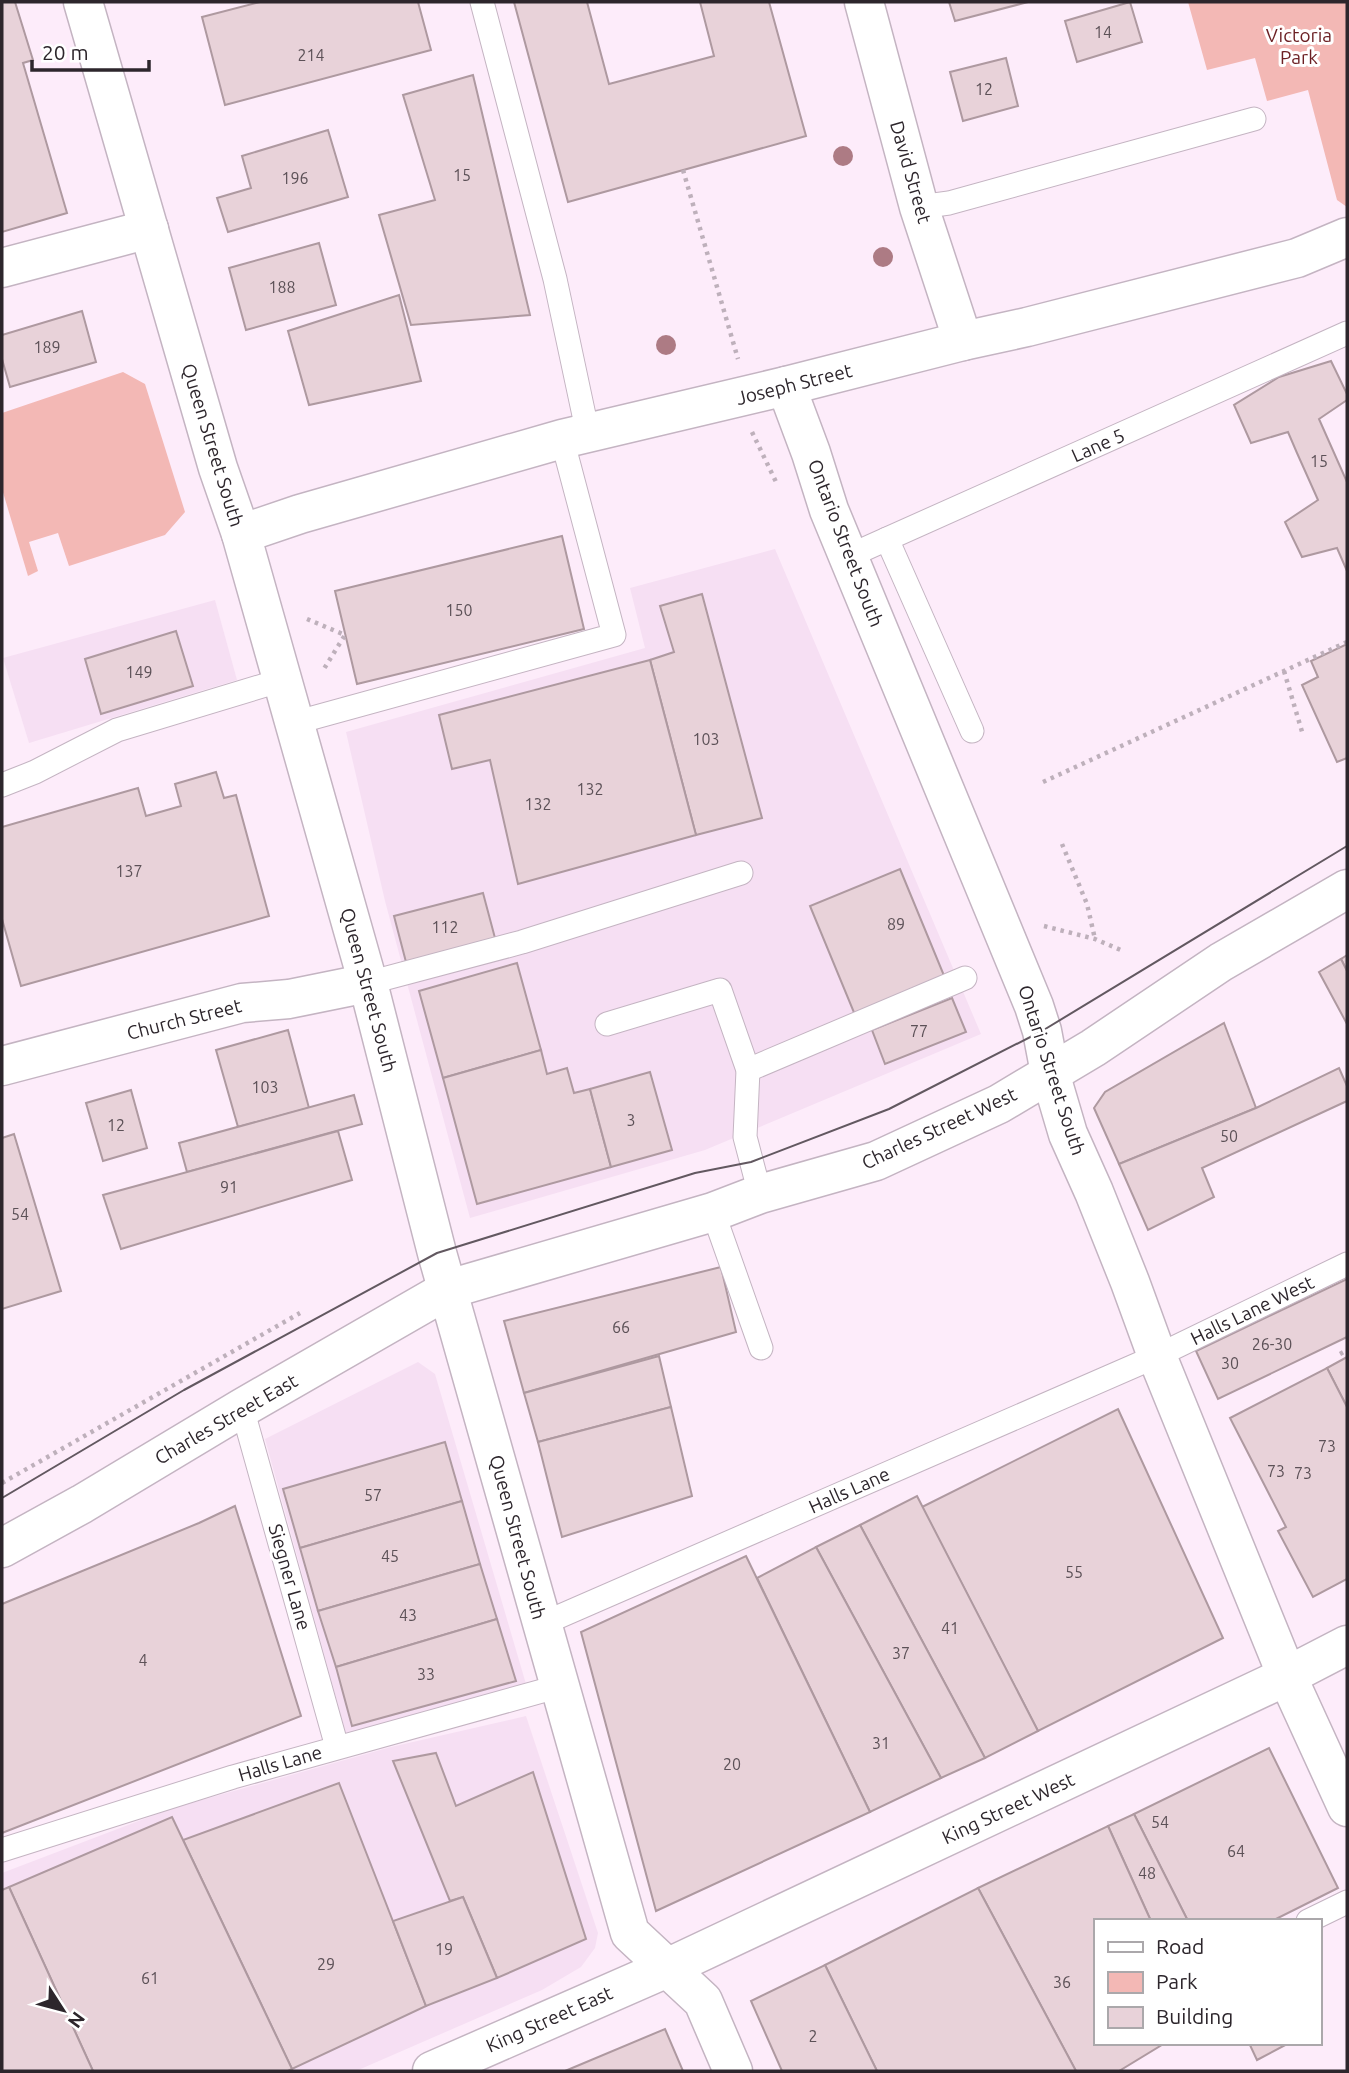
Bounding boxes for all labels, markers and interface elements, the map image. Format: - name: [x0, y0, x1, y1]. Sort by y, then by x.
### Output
- house number: 14: [1094, 23, 1112, 41]
- park label: Victoria Park: [1266, 24, 1332, 68]
- scale bar: [32, 28, 149, 72]
- text: 20 m: [42, 40, 89, 64]
- house number: 214: [297, 46, 325, 64]
- house number: 12: [975, 80, 993, 98]
- street label: David Street: [886, 118, 936, 226]
- house number: 15: [453, 166, 471, 184]
- house number: 196: [281, 169, 309, 187]
- house number: 188: [268, 278, 296, 296]
- house number: 189: [33, 338, 61, 356]
- street label: Joseph Street: [734, 359, 855, 409]
- street label: Queen Street South: [178, 361, 248, 529]
- street label: Lane 5: [1068, 424, 1128, 466]
- house number: 15: [1310, 452, 1328, 470]
- street label: Ontario Street South: [804, 456, 888, 630]
- house number: 150: [445, 601, 473, 619]
- house number: 149: [125, 663, 153, 681]
- house number: 103: [692, 730, 720, 748]
- house number: 132: [576, 780, 604, 798]
- house number: 132: [524, 795, 552, 813]
- house number: 137: [115, 862, 143, 880]
- street label: Queen Street South: [336, 905, 402, 1075]
- house number: 89: [887, 915, 905, 933]
- house number: 112: [431, 918, 459, 936]
- street label: Ontario Street South: [1014, 982, 1090, 1158]
- street label: Church Street: [124, 994, 244, 1044]
- house number: 77: [910, 1022, 928, 1040]
- house number: 103: [251, 1078, 279, 1096]
- street label: Charles Street West: [858, 1082, 1020, 1174]
- house number: 3: [626, 1111, 636, 1129]
- house number: 12: [107, 1116, 125, 1134]
- house number: 50: [1220, 1127, 1238, 1145]
- house number: 91: [220, 1178, 238, 1196]
- house number: 54: [11, 1205, 29, 1223]
- street label: Halls Lane West: [1187, 1270, 1318, 1349]
- house number: 66: [612, 1318, 630, 1336]
- house number: 26-30: [1252, 1335, 1292, 1353]
- house number: 30: [1221, 1354, 1239, 1372]
- street label: Charles Street East: [151, 1369, 302, 1469]
- house number: 73: [1318, 1437, 1336, 1455]
- street label: Queen Street South: [485, 1452, 551, 1622]
- street label: Halls Lane: [805, 1462, 893, 1518]
- house number: 73: [1267, 1462, 1285, 1480]
- house number: 73: [1294, 1464, 1312, 1482]
- house number: 57: [364, 1486, 382, 1504]
- street label: Siegner Lane: [264, 1521, 316, 1633]
- house number: 45: [381, 1547, 399, 1565]
- house number: 55: [1065, 1563, 1083, 1581]
- house number: 43: [399, 1606, 417, 1624]
- house number: 41: [941, 1619, 959, 1637]
- house number: 37: [892, 1644, 910, 1662]
- house number: 4: [138, 1651, 148, 1669]
- house number: 33: [417, 1665, 435, 1683]
- house number: 31: [872, 1734, 890, 1752]
- street label: Halls Lane: [235, 1741, 325, 1785]
- house number: 20: [723, 1755, 741, 1773]
- street label: King Street West: [938, 1767, 1078, 1848]
- house number: 54: [1151, 1813, 1169, 1831]
- house number: 64: [1227, 1842, 1245, 1860]
- house number: 48: [1138, 1864, 1156, 1882]
- legend: [1094, 1919, 1321, 2045]
- text: Road: [1156, 1934, 1204, 1958]
- house number: 19: [435, 1940, 453, 1958]
- house number: 29: [317, 1955, 335, 1973]
- house number: 61: [141, 1969, 159, 1987]
- text: Park: [1156, 1969, 1198, 1993]
- house number: 36: [1053, 1973, 1071, 1991]
- north arrow: [28, 1975, 98, 2045]
- street label: King Street East: [482, 1981, 616, 2057]
- text: Building: [1156, 2004, 1233, 2028]
- text: N: [64, 2008, 90, 2032]
- house number: 2: [808, 2027, 818, 2045]

